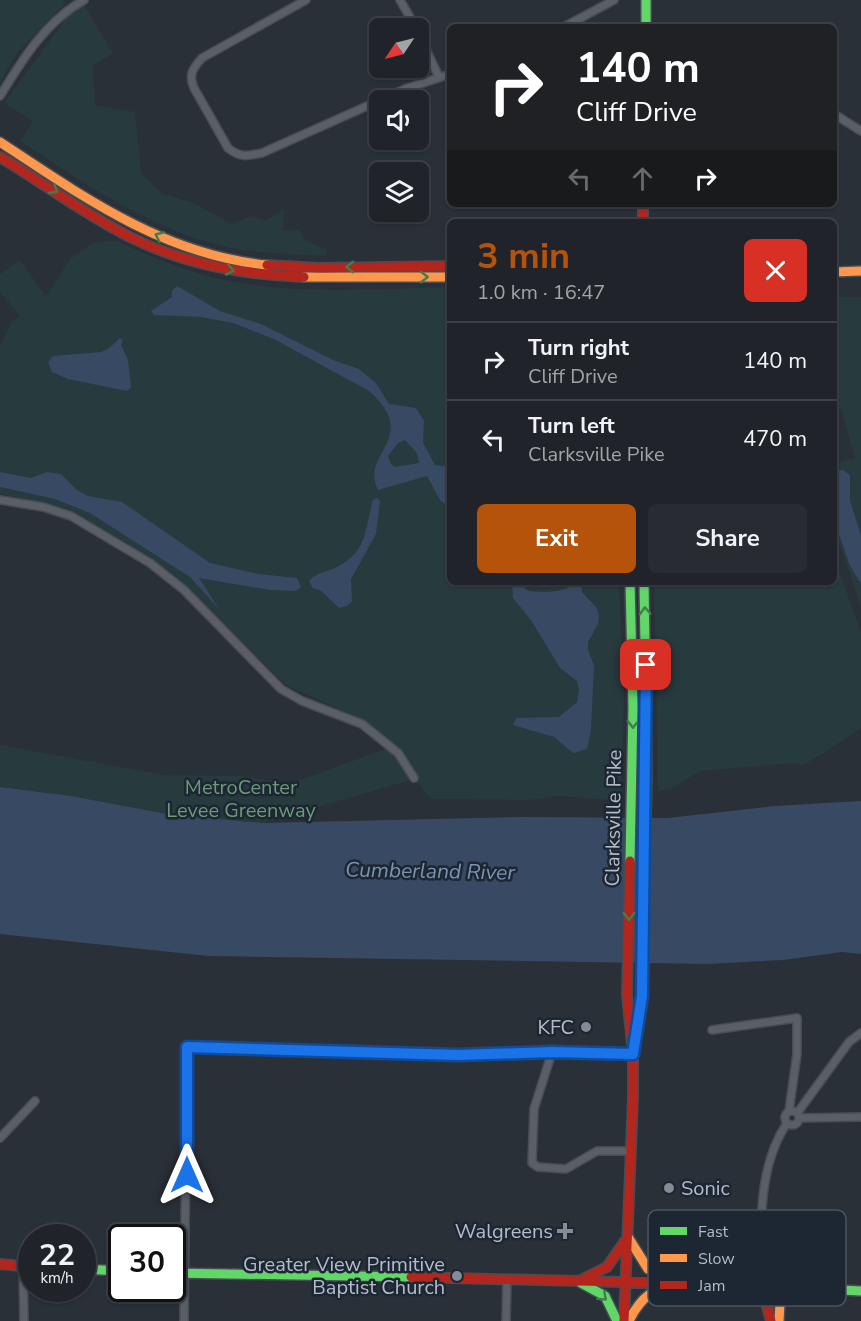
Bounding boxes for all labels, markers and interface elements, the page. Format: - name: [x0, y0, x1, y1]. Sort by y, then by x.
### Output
- north arrow: [369, 18, 429, 78]
- map controls: [369, 18, 429, 222]
- text: 140 m: [576, 40, 700, 97]
- icon: right: [477, 48, 555, 126]
- button: sound: [369, 90, 429, 150]
- text: Cliff Drive: [576, 94, 697, 131]
- button: layers: [369, 162, 429, 222]
- icon: left: [563, 162, 596, 195]
- icon: ahead: [626, 162, 659, 195]
- icon: right: [689, 162, 722, 195]
- one-way arrow: [48, 182, 58, 194]
- one-way arrow: [154, 231, 165, 243]
- text: 3 min: [477, 232, 570, 281]
- button: close: [744, 239, 807, 302]
- one-way arrow: [345, 261, 354, 273]
- one-way arrow: [224, 263, 234, 276]
- one-way arrow: [420, 271, 429, 283]
- text: 1.0 km · 16:47: [477, 279, 605, 306]
- text: Turn right: [528, 333, 629, 363]
- icon: right: [477, 345, 510, 378]
- text: 140 m: [743, 346, 807, 376]
- text: Cliff Drive: [528, 363, 618, 390]
- text: Turn left: [528, 411, 615, 441]
- icon: left: [477, 423, 510, 456]
- text: 470 m: [743, 424, 807, 454]
- text: Clarksville Pike: [528, 441, 665, 468]
- button: Exit: [477, 504, 636, 573]
- button: Share: [648, 504, 807, 573]
- one-way arrow: [638, 606, 651, 615]
- pin: [620, 639, 671, 690]
- icon: arrive: [629, 648, 662, 681]
- one-way arrow: [627, 720, 639, 729]
- street label: Clarksville Pike: [599, 750, 628, 886]
- park label: MetroCenter Levee Greenway: [166, 774, 316, 824]
- water label: Cumberland River: [345, 856, 516, 886]
- one-way arrow: [622, 912, 635, 921]
- place label: KFC: [537, 1014, 574, 1041]
- marker: KFC: [579, 1020, 593, 1034]
- position arrow: [155, 1143, 219, 1207]
- place label: Sonic: [681, 1175, 730, 1202]
- marker: Sonic: [662, 1181, 676, 1195]
- legend: [648, 1210, 846, 1306]
- place label: Walgreens: [455, 1218, 553, 1245]
- text: Fast: [698, 1221, 729, 1243]
- speed limit sign: 30: [108, 1224, 186, 1302]
- marker: Walgreens: [558, 1224, 572, 1238]
- text: 22: [39, 1235, 75, 1276]
- text: Slow: [698, 1248, 735, 1270]
- place label: Greater View Primitive Baptist Church: [243, 1251, 445, 1301]
- text: km/h: [40, 1268, 74, 1288]
- marker: Greater View Primitive Baptist Church: [450, 1269, 464, 1283]
- text: Jam: [697, 1275, 725, 1297]
- one-way arrow: [596, 1290, 606, 1301]

